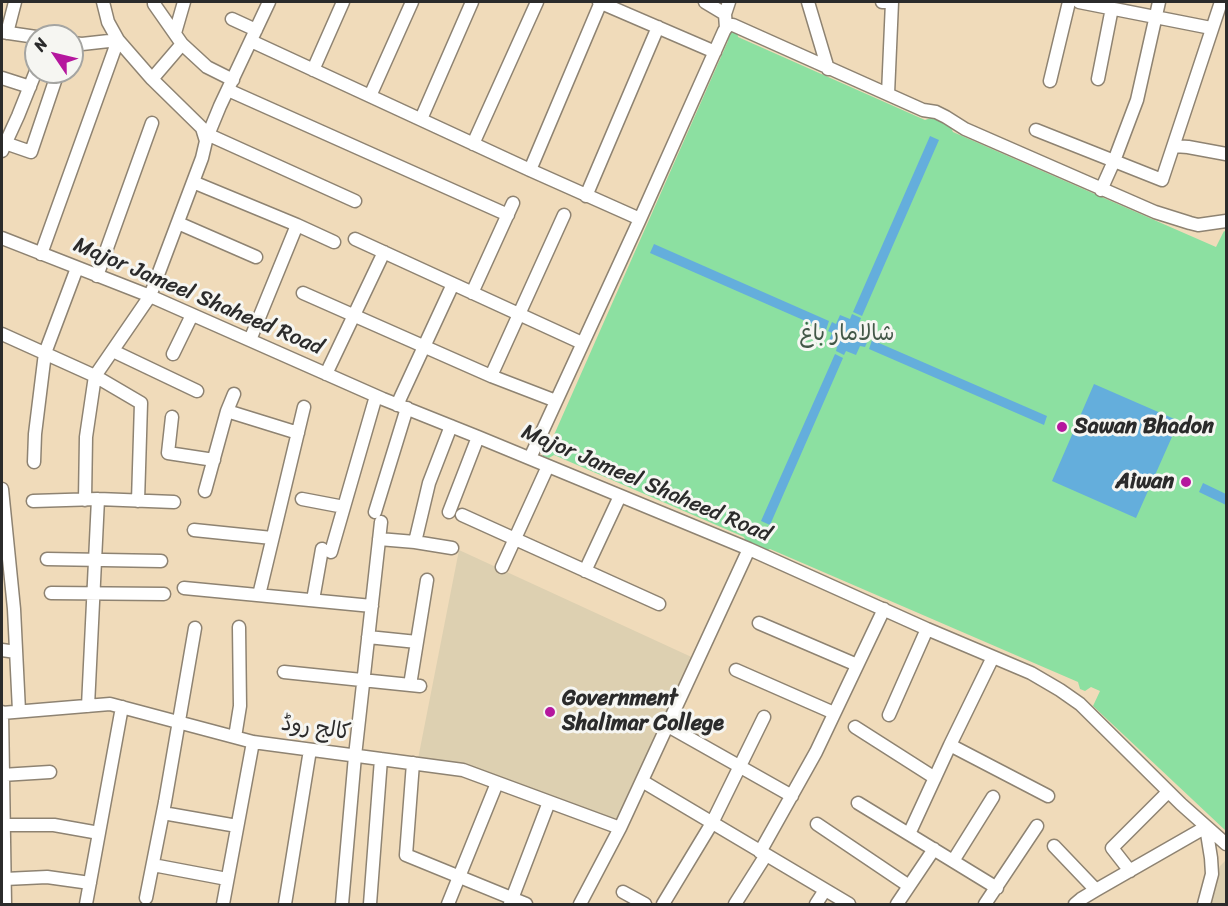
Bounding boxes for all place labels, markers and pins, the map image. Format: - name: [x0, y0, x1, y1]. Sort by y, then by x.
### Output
- place label: Sawan Bhadon: [1074, 414, 1214, 440]
- marker: Sawan Bhadon: [1055, 420, 1069, 434]
- place label: Aiwan: [1115, 469, 1174, 495]
- marker: Aiwan: [1179, 475, 1193, 489]
- place label: Government Shalimar College: [562, 686, 724, 738]
- marker: Government Shalimar College: [543, 705, 557, 719]

